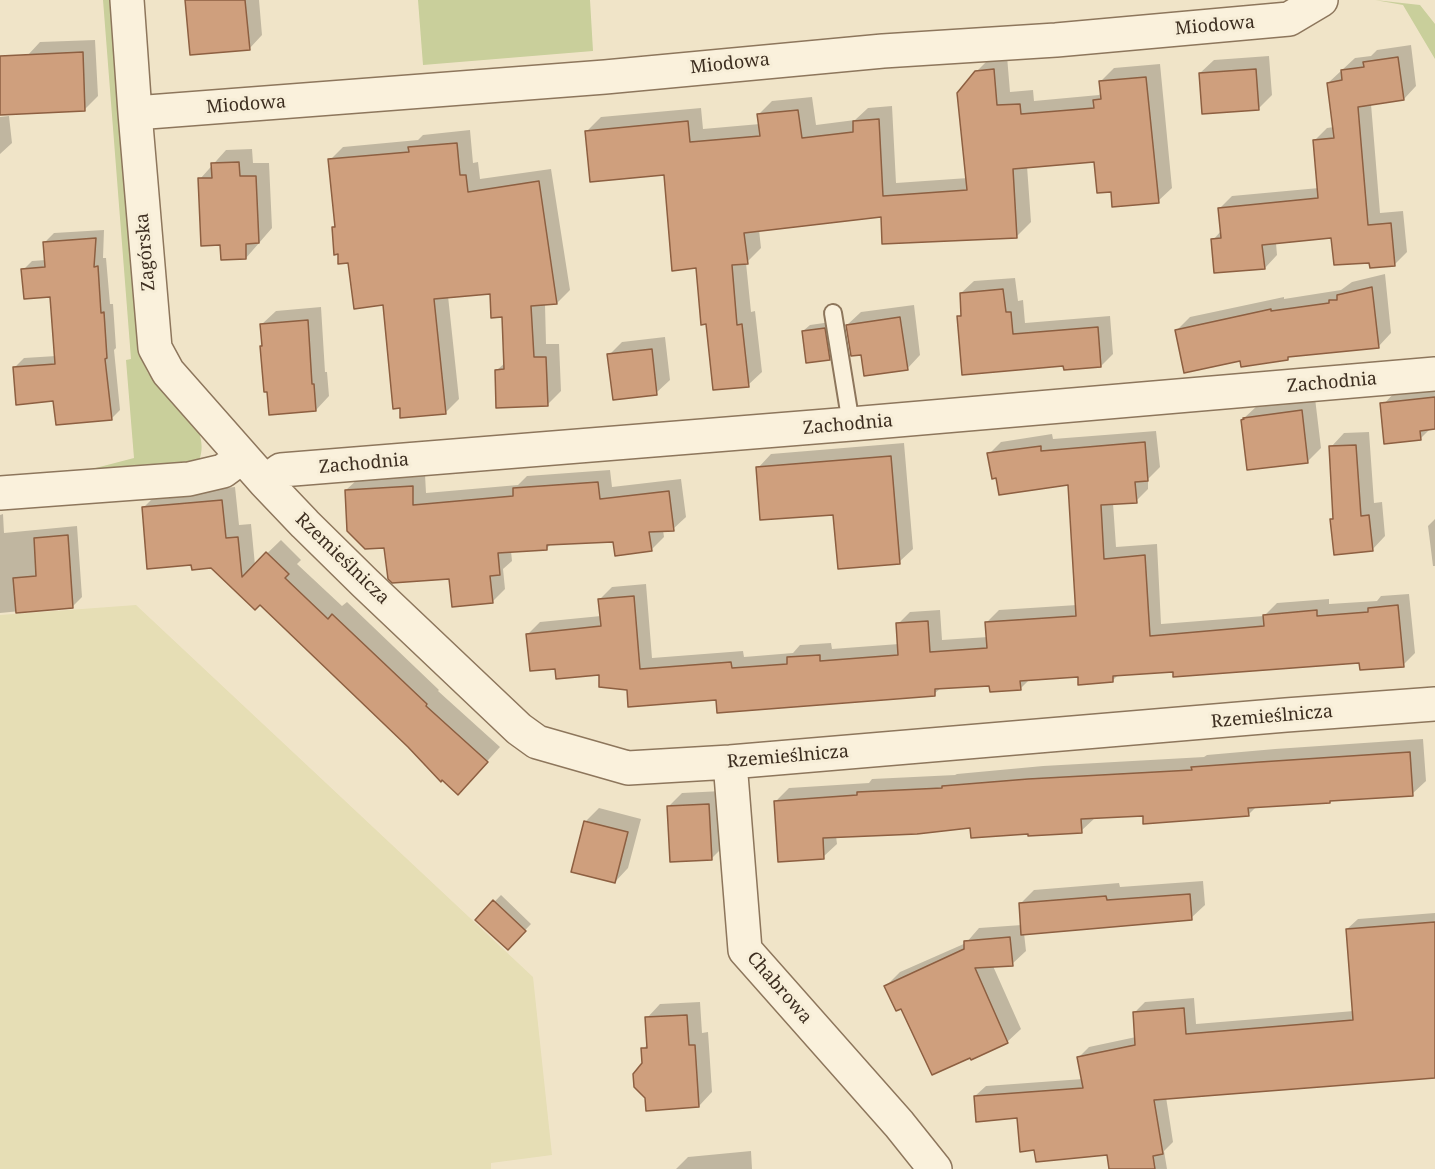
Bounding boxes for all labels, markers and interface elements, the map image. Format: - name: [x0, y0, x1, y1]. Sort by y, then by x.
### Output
- street label: Miodowa: [1174, 12, 1256, 40]
- street label: Miodowa: [689, 49, 771, 79]
- street label: Miodowa: [205, 91, 287, 119]
- street label: Zagórska: [132, 212, 160, 292]
- street label: Zachodnia: [1286, 368, 1378, 398]
- street label: Zachodnia: [802, 410, 894, 440]
- street label: Zachodnia: [318, 449, 410, 479]
- street label: Rzemieślnicza: [291, 509, 393, 609]
- street label: Rzemieślnicza: [1210, 701, 1334, 733]
- street label: Rzemieślnicza: [726, 741, 850, 773]
- street label: Chabrowa: [742, 948, 816, 1028]

